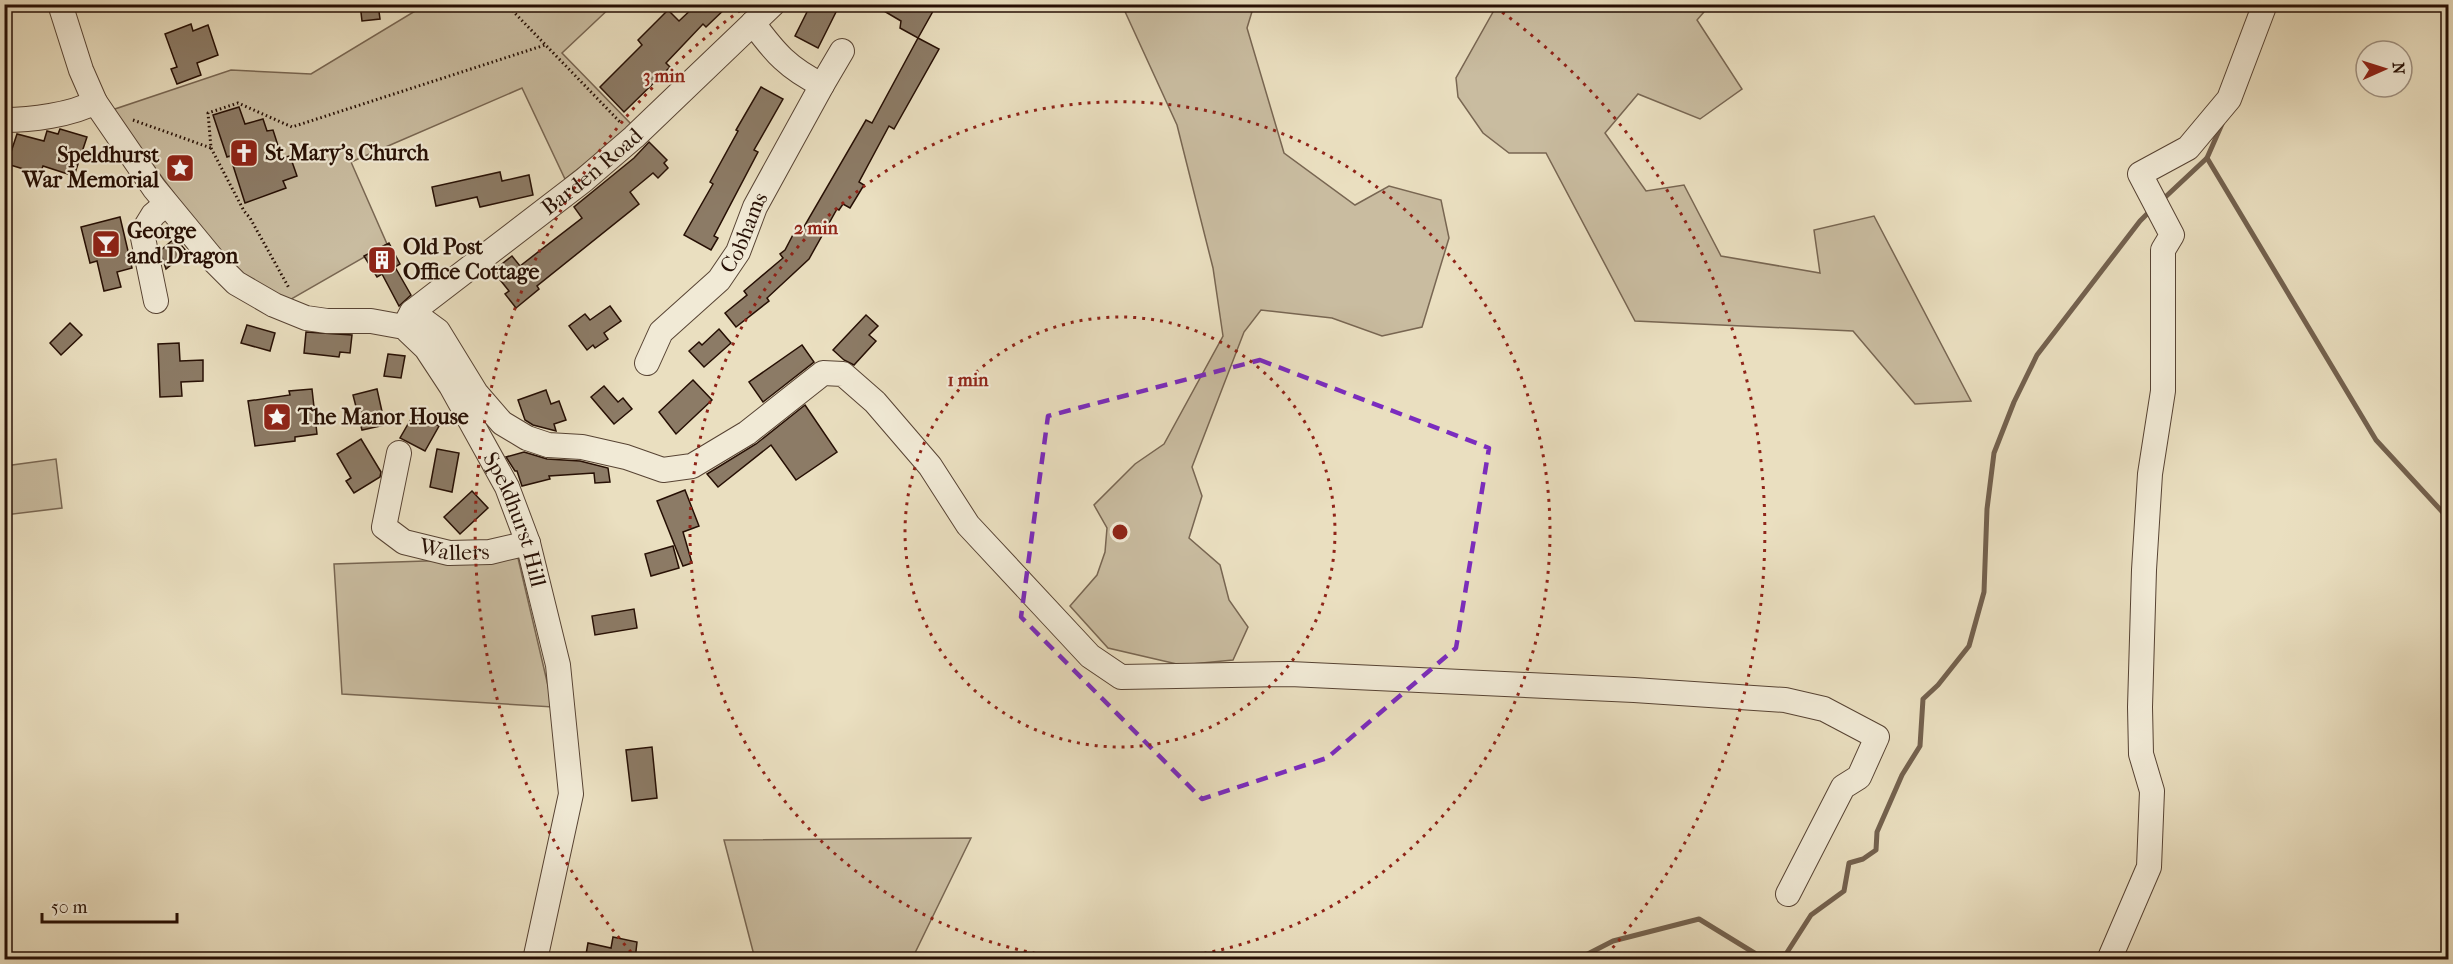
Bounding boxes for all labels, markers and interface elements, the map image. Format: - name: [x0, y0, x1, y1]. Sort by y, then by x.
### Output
- north arrow: [2354, 39, 2414, 99]
- text: N: [2389, 62, 2408, 76]
- text: 3 min: [643, 66, 686, 87]
- street label: Barden Road: [536, 122, 649, 221]
- church icon: St Mary's Church: [228, 137, 260, 169]
- place label: St Mary's Church: [265, 140, 429, 166]
- place label: Speldhurst War Memorial: [22, 142, 160, 193]
- place icon: Speldhurst War Memorial: [164, 152, 196, 184]
- street label: Cobhams: [714, 187, 774, 278]
- place label: George and Dragon: [127, 218, 239, 269]
- text: 2 min: [794, 218, 838, 239]
- bar icon: George and Dragon: [90, 228, 122, 260]
- place label: Old Post Office Cottage: [403, 234, 539, 285]
- building icon: Old Post Office Cottage: [366, 244, 398, 276]
- text: 1 min: [947, 370, 989, 391]
- place icon: The Manor House: [261, 401, 293, 433]
- place label: The Manor House: [297, 404, 469, 430]
- street label: Speldhurst Hill: [477, 447, 551, 590]
- centre of rings: [1110, 522, 1130, 542]
- street label: Wallers: [416, 533, 490, 566]
- scale bar: [42, 886, 177, 924]
- text: 50 m: [51, 897, 88, 918]

